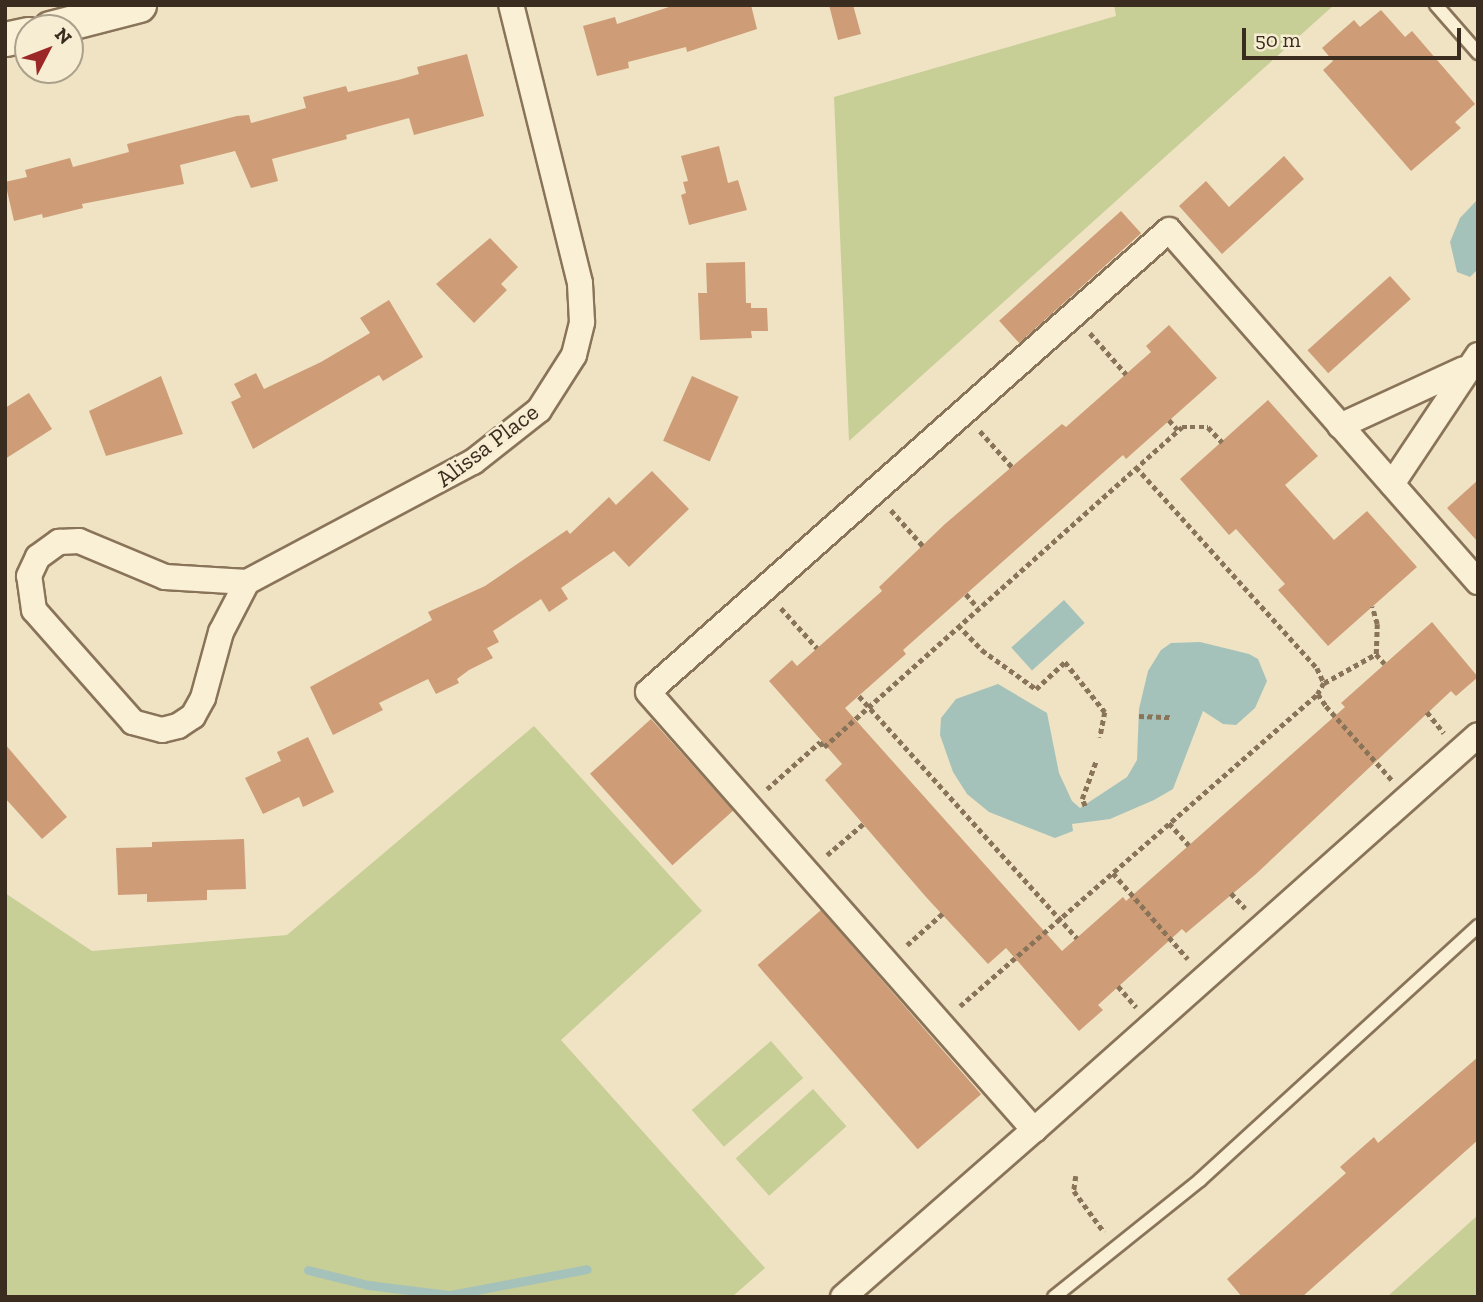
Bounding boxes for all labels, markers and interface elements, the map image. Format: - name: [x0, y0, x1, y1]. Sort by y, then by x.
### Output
- north arrow: [14, 14, 84, 84]
- scale bar: [1245, 14, 1464, 58]
- text: N: [50, 23, 77, 49]
- text: 50 m: [1255, 27, 1301, 52]
- street label: Alissa Place: [430, 397, 544, 493]

